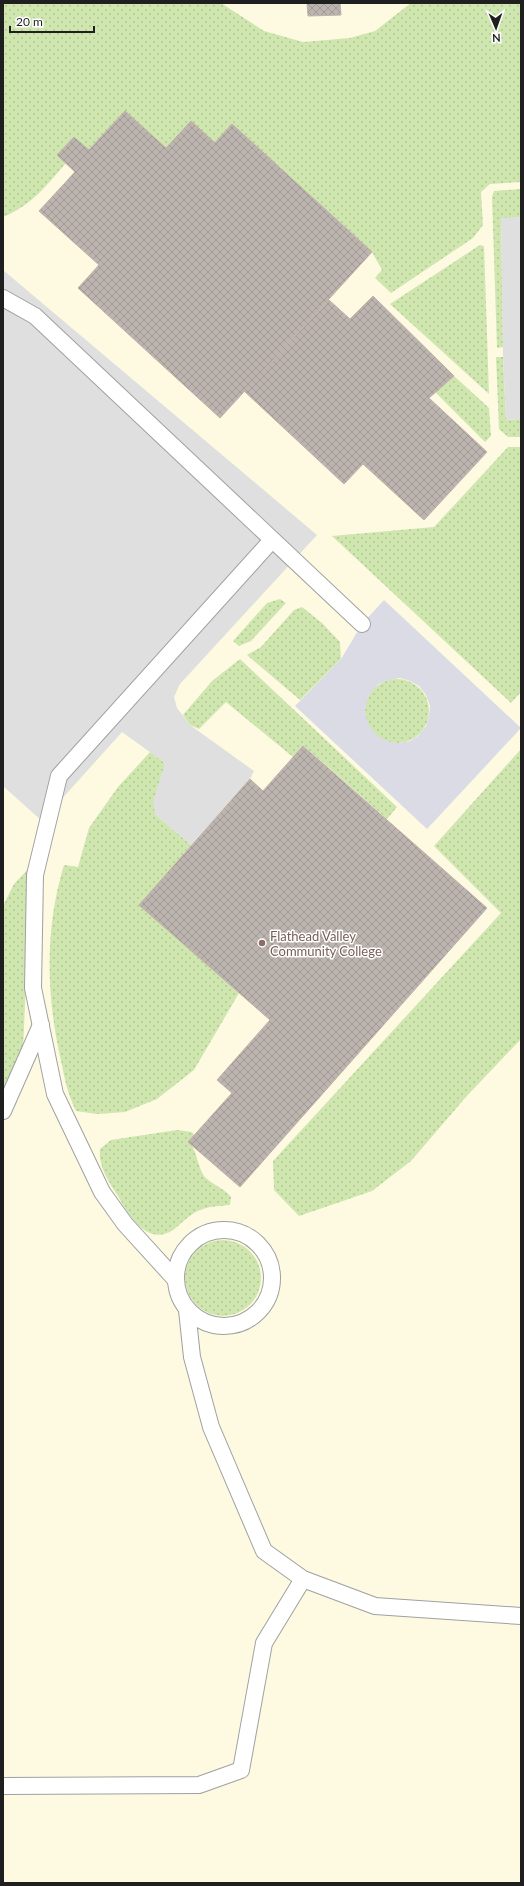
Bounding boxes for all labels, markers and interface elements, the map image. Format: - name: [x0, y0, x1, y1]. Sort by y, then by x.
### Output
- scale bar: [10, 8, 94, 34]
- north arrow: [476, 8, 516, 48]
- text: 20 m: [16, 14, 43, 29]
- text: N: [492, 32, 501, 45]
- place label: Flathead Valley Community College: [270, 928, 382, 959]
- marker: Flathead Valley Community College: [257, 938, 267, 948]

